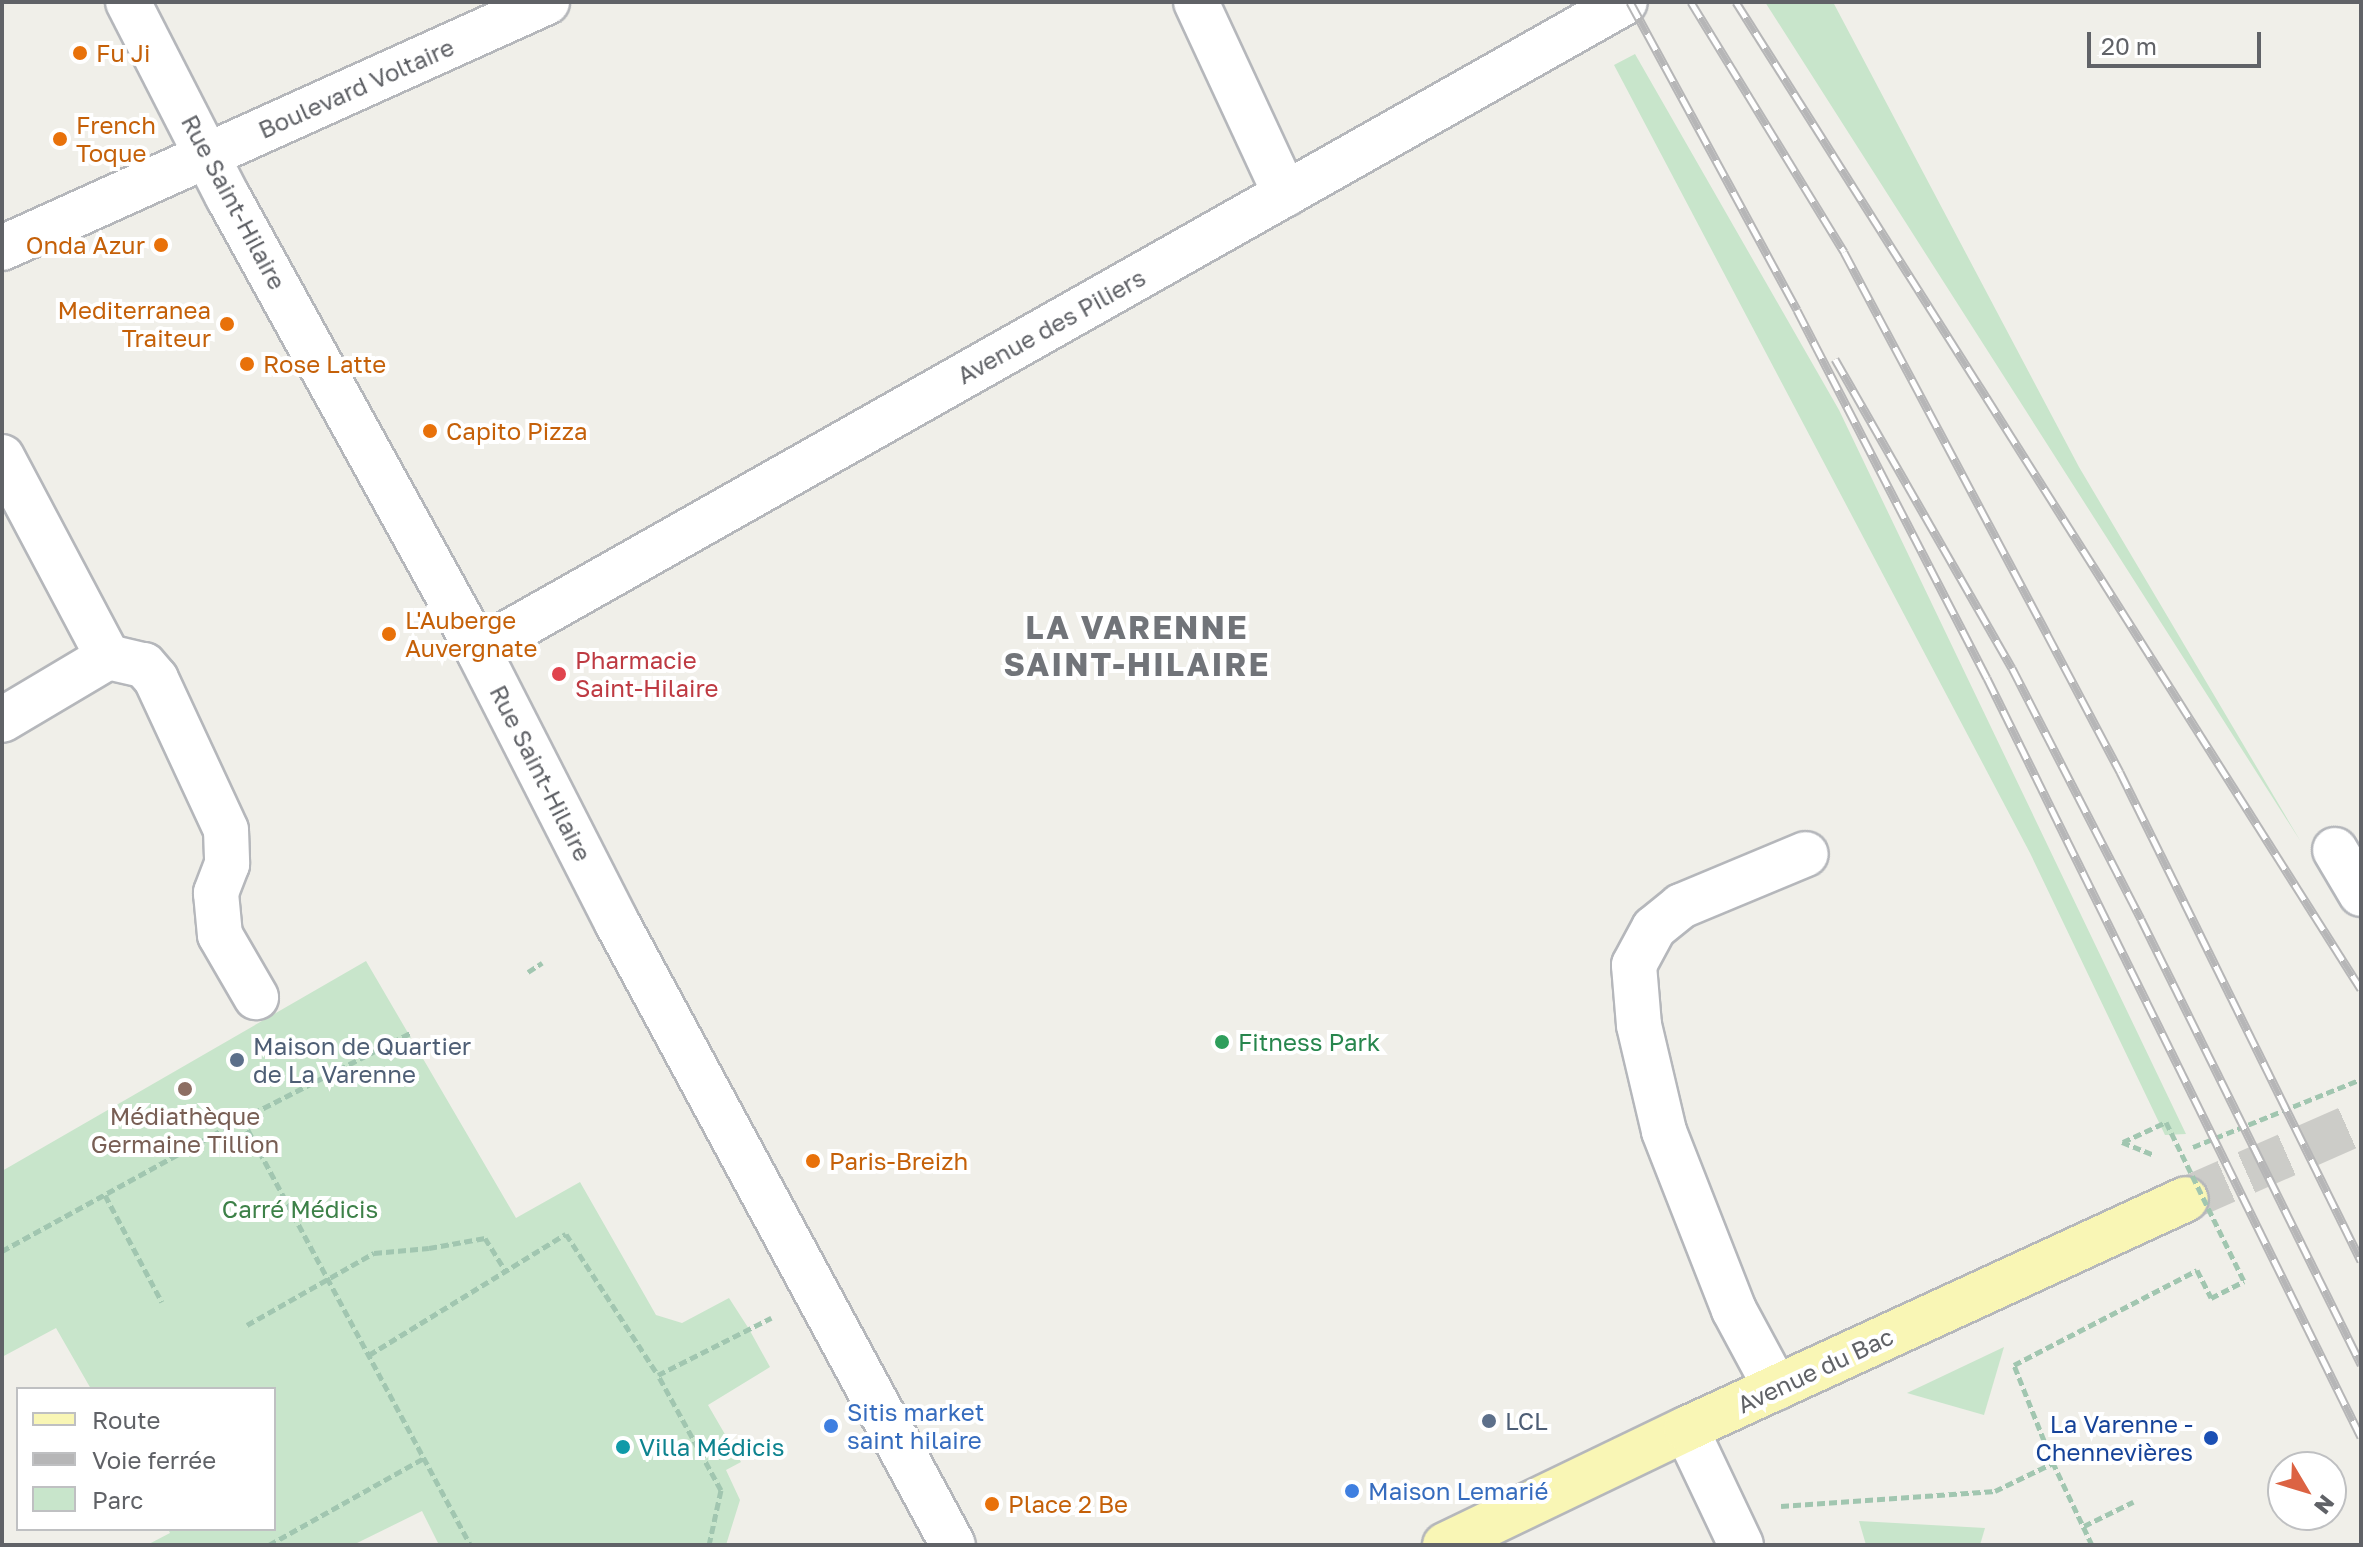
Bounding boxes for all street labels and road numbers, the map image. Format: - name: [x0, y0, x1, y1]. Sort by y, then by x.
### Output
- street label: Boulevard Voltaire: [254, 32, 458, 144]
- street label: Rue Saint-Hilaire: [176, 110, 292, 294]
- street label: Avenue des Piliers: [952, 262, 1150, 390]
- street label: Rue Saint-Hilaire: [484, 680, 598, 866]
- street label: Avenue du Bac: [1732, 1321, 1898, 1419]

